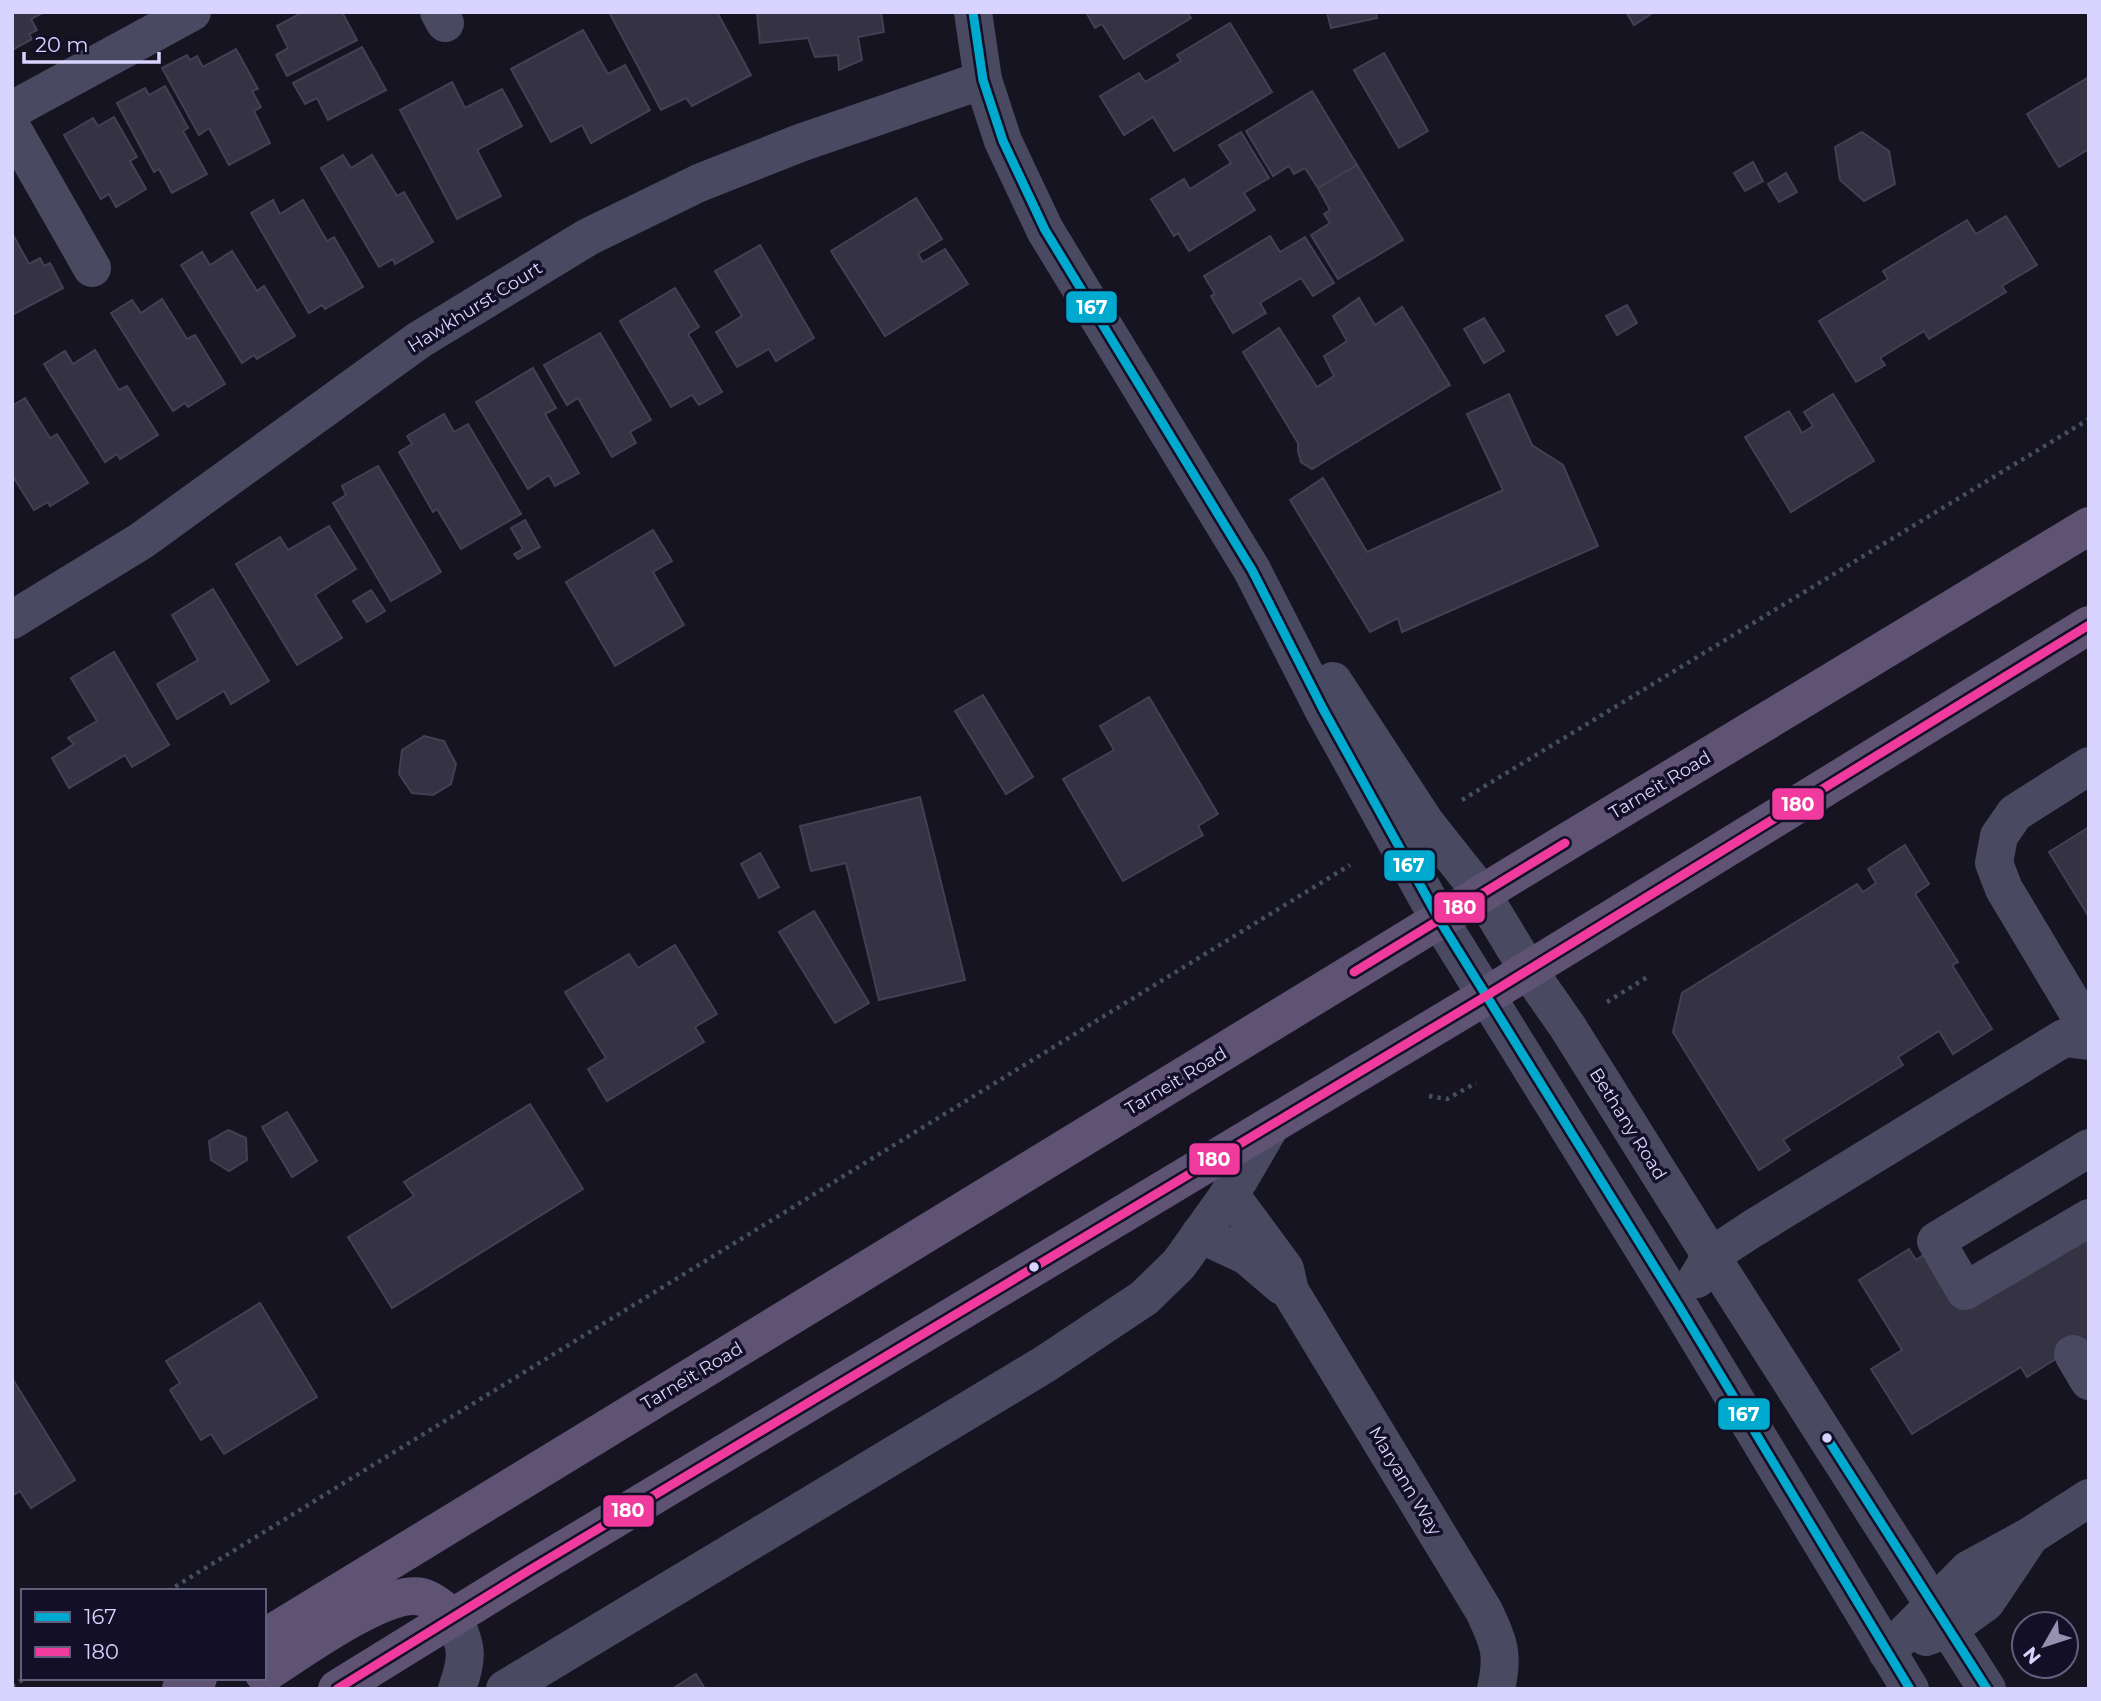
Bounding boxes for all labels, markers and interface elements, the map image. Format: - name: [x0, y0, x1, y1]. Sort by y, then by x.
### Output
- scale bar: [24, 21, 159, 65]
- text: 20 m: [35, 32, 89, 57]
- street label: Hawkhurst Court: [404, 257, 546, 357]
- line badge: 167: [1065, 290, 1118, 324]
- text: 167: [1076, 296, 1108, 319]
- street label: Tarneit Road: [1605, 746, 1715, 824]
- line badge: 180: [1771, 787, 1825, 821]
- text: 180: [1782, 793, 1815, 816]
- line badge: 167: [1383, 849, 1436, 882]
- text: 167: [1393, 854, 1425, 877]
- line badge: 180: [1433, 891, 1486, 924]
- text: 180: [1444, 896, 1477, 919]
- street label: Tarneit Road: [1121, 1042, 1231, 1120]
- street label: Bethany Road: [1585, 1064, 1671, 1184]
- line badge: 180: [1188, 1142, 1241, 1176]
- text: 180: [1198, 1148, 1231, 1171]
- unlabelled marker: [1027, 1260, 1041, 1274]
- street label: Tarneit Road: [637, 1337, 747, 1415]
- line badge: 167: [1717, 1397, 1771, 1431]
- text: 167: [1728, 1403, 1760, 1426]
- street label: Maryann Way: [1364, 1423, 1446, 1540]
- unlabelled marker: [1820, 1431, 1834, 1445]
- line badge: 180: [602, 1494, 655, 1528]
- text: 180: [612, 1499, 645, 1522]
- legend: [21, 1589, 266, 1680]
- text: 167: [84, 1604, 117, 1629]
- north arrow: [2010, 1610, 2080, 1680]
- text: 180: [84, 1639, 119, 1664]
- text: N: [2018, 1642, 2046, 1669]

